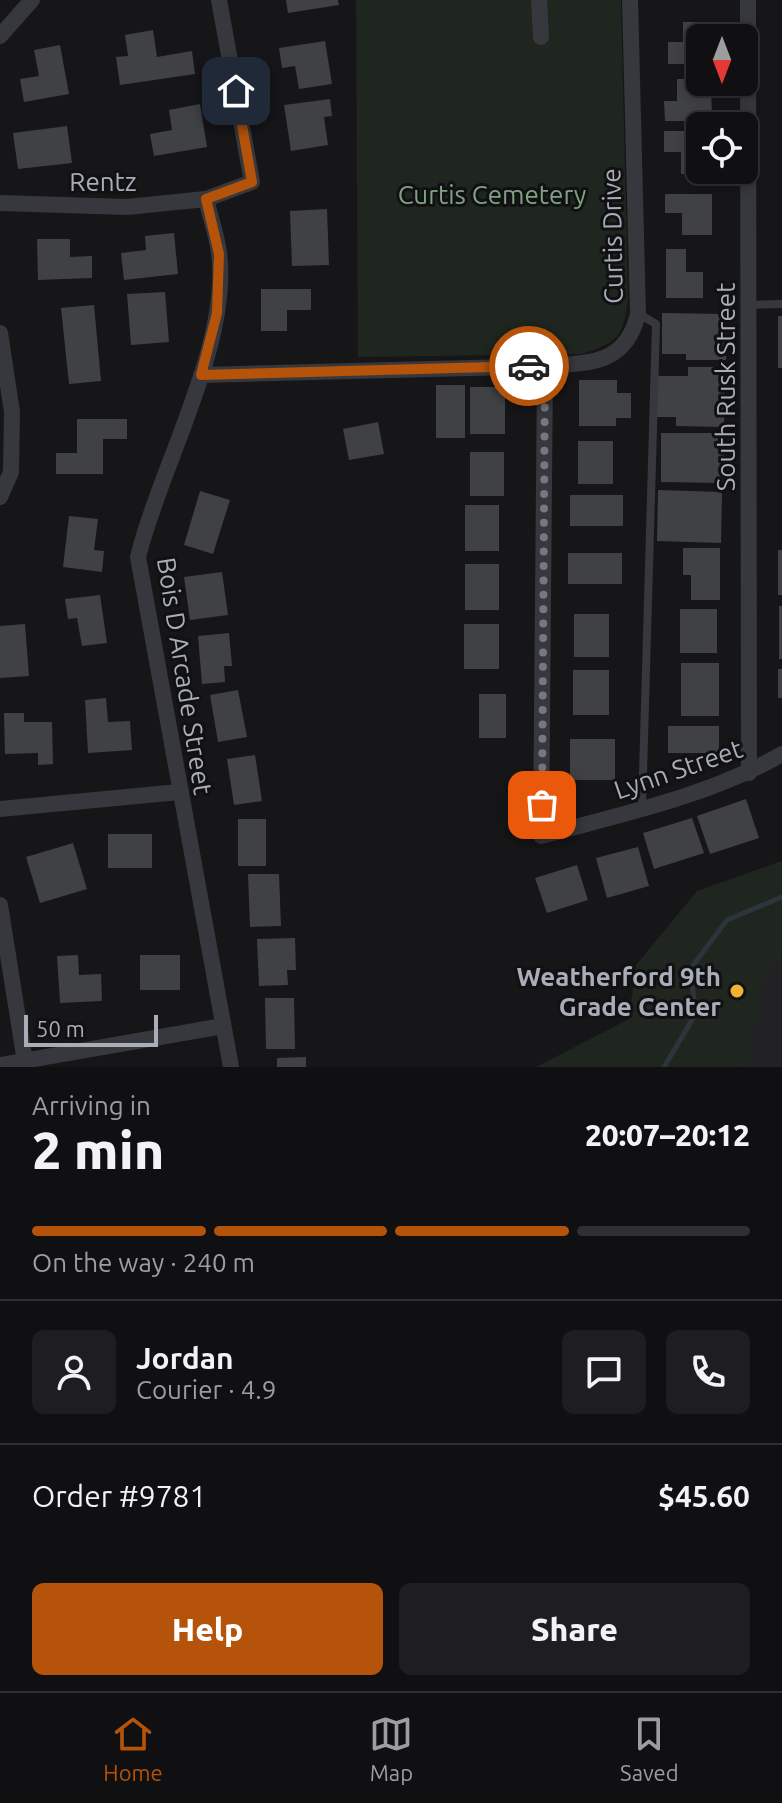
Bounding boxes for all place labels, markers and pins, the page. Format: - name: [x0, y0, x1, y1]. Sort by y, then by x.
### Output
- pin: [202, 57, 270, 125]
- pin: [508, 771, 576, 839]
- place label: Weatherford 9th Grade Center: [517, 962, 721, 1021]
- marker: Weatherford 9th Grade Center: [728, 982, 746, 1000]

